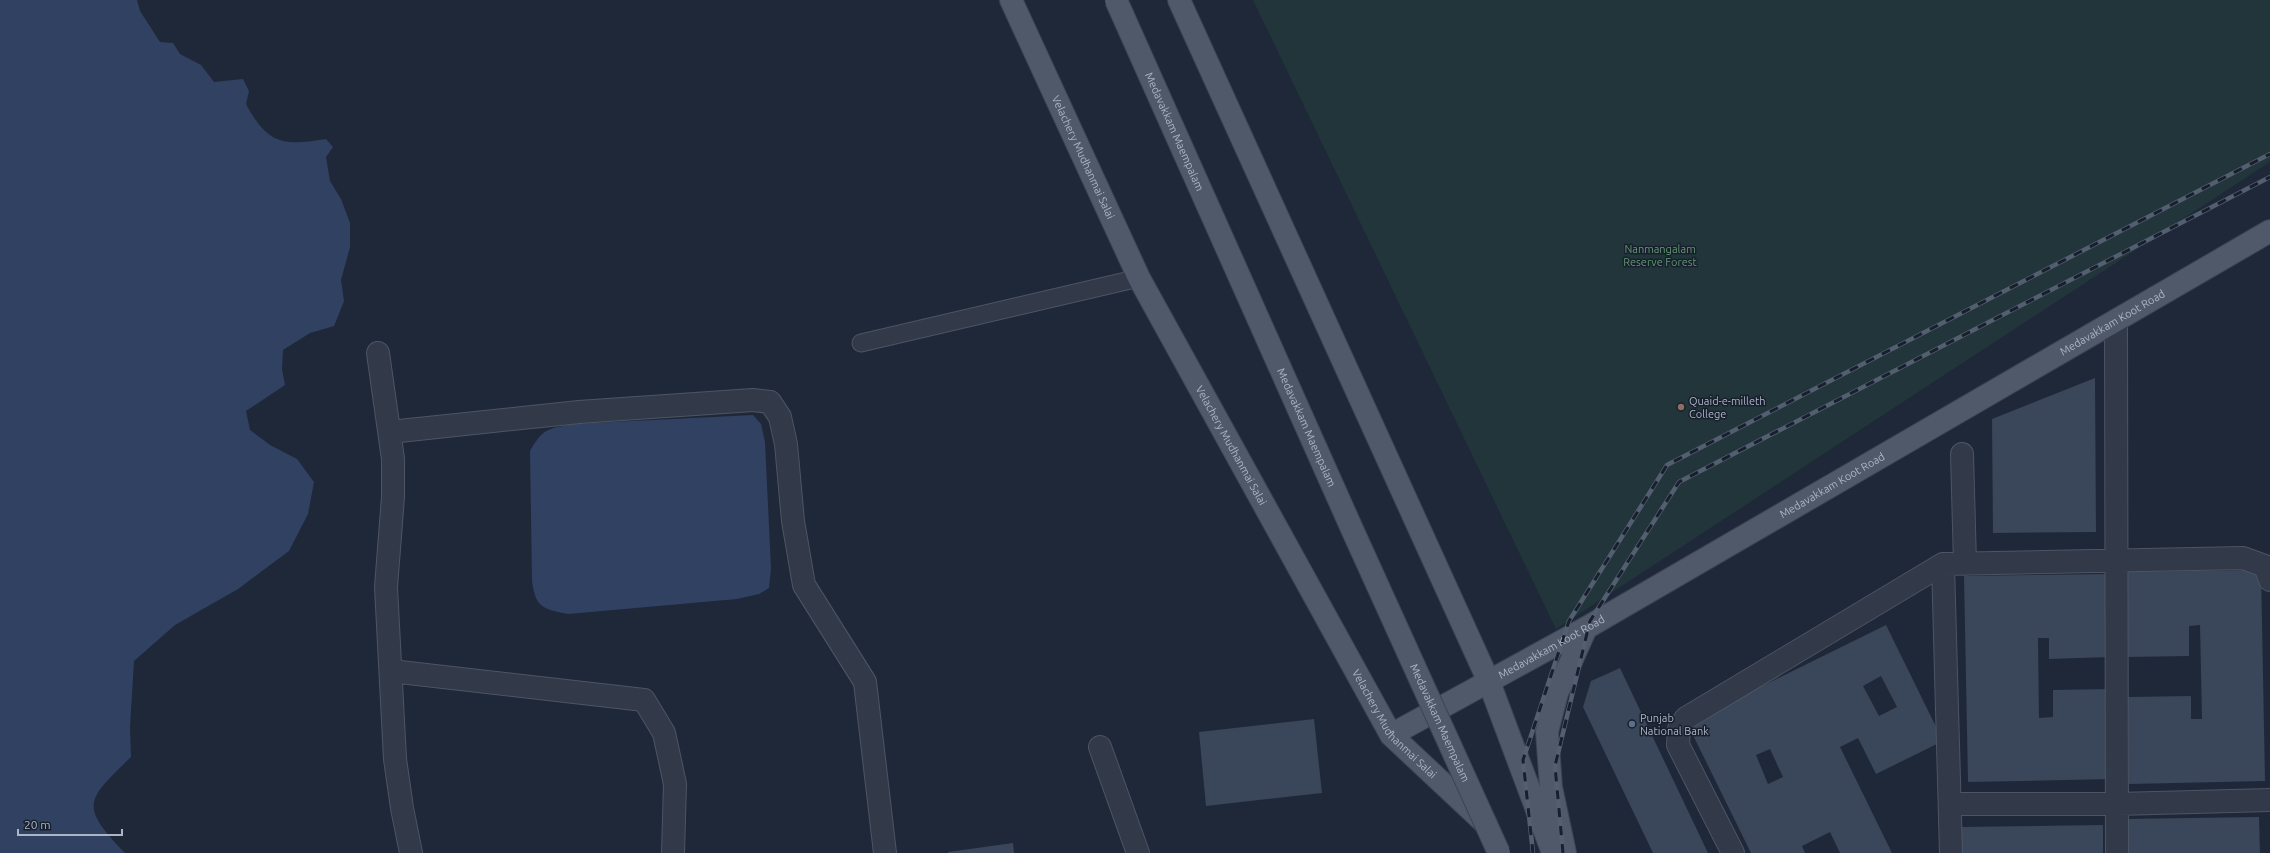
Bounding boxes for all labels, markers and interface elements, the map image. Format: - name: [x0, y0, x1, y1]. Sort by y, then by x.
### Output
- street label: Medavakkam Maempalam: [1143, 70, 1206, 193]
- street label: Velachery Mudhanmai Salai: [1050, 94, 1117, 221]
- park label: Nanmangalam Reserve Forest: [1623, 243, 1697, 268]
- street label: Medavakkam Koot Road: [2058, 287, 2167, 358]
- street label: Medavakkam Maempalam: [1275, 366, 1338, 489]
- street label: Velachery Mudhanmai Salai: [1193, 383, 1269, 507]
- place label: Quaid-e-milleth College: [1689, 395, 1766, 420]
- marker: Quaid-e-milleth College: [1676, 402, 1686, 412]
- street label: Medavakkam Koot Road: [1778, 450, 1887, 520]
- street label: Medavakkam Koot Road: [1496, 613, 1606, 681]
- street label: Medavakkam Maempalam: [1408, 662, 1472, 784]
- street label: Velachery Mudhanmai Salai: [1350, 667, 1439, 781]
- place label: Punjab National Bank: [1640, 712, 1709, 737]
- marker: Punjab National Bank: [1627, 719, 1637, 729]
- scale bar: [18, 811, 122, 837]
- text: 20 m: [24, 818, 51, 831]

